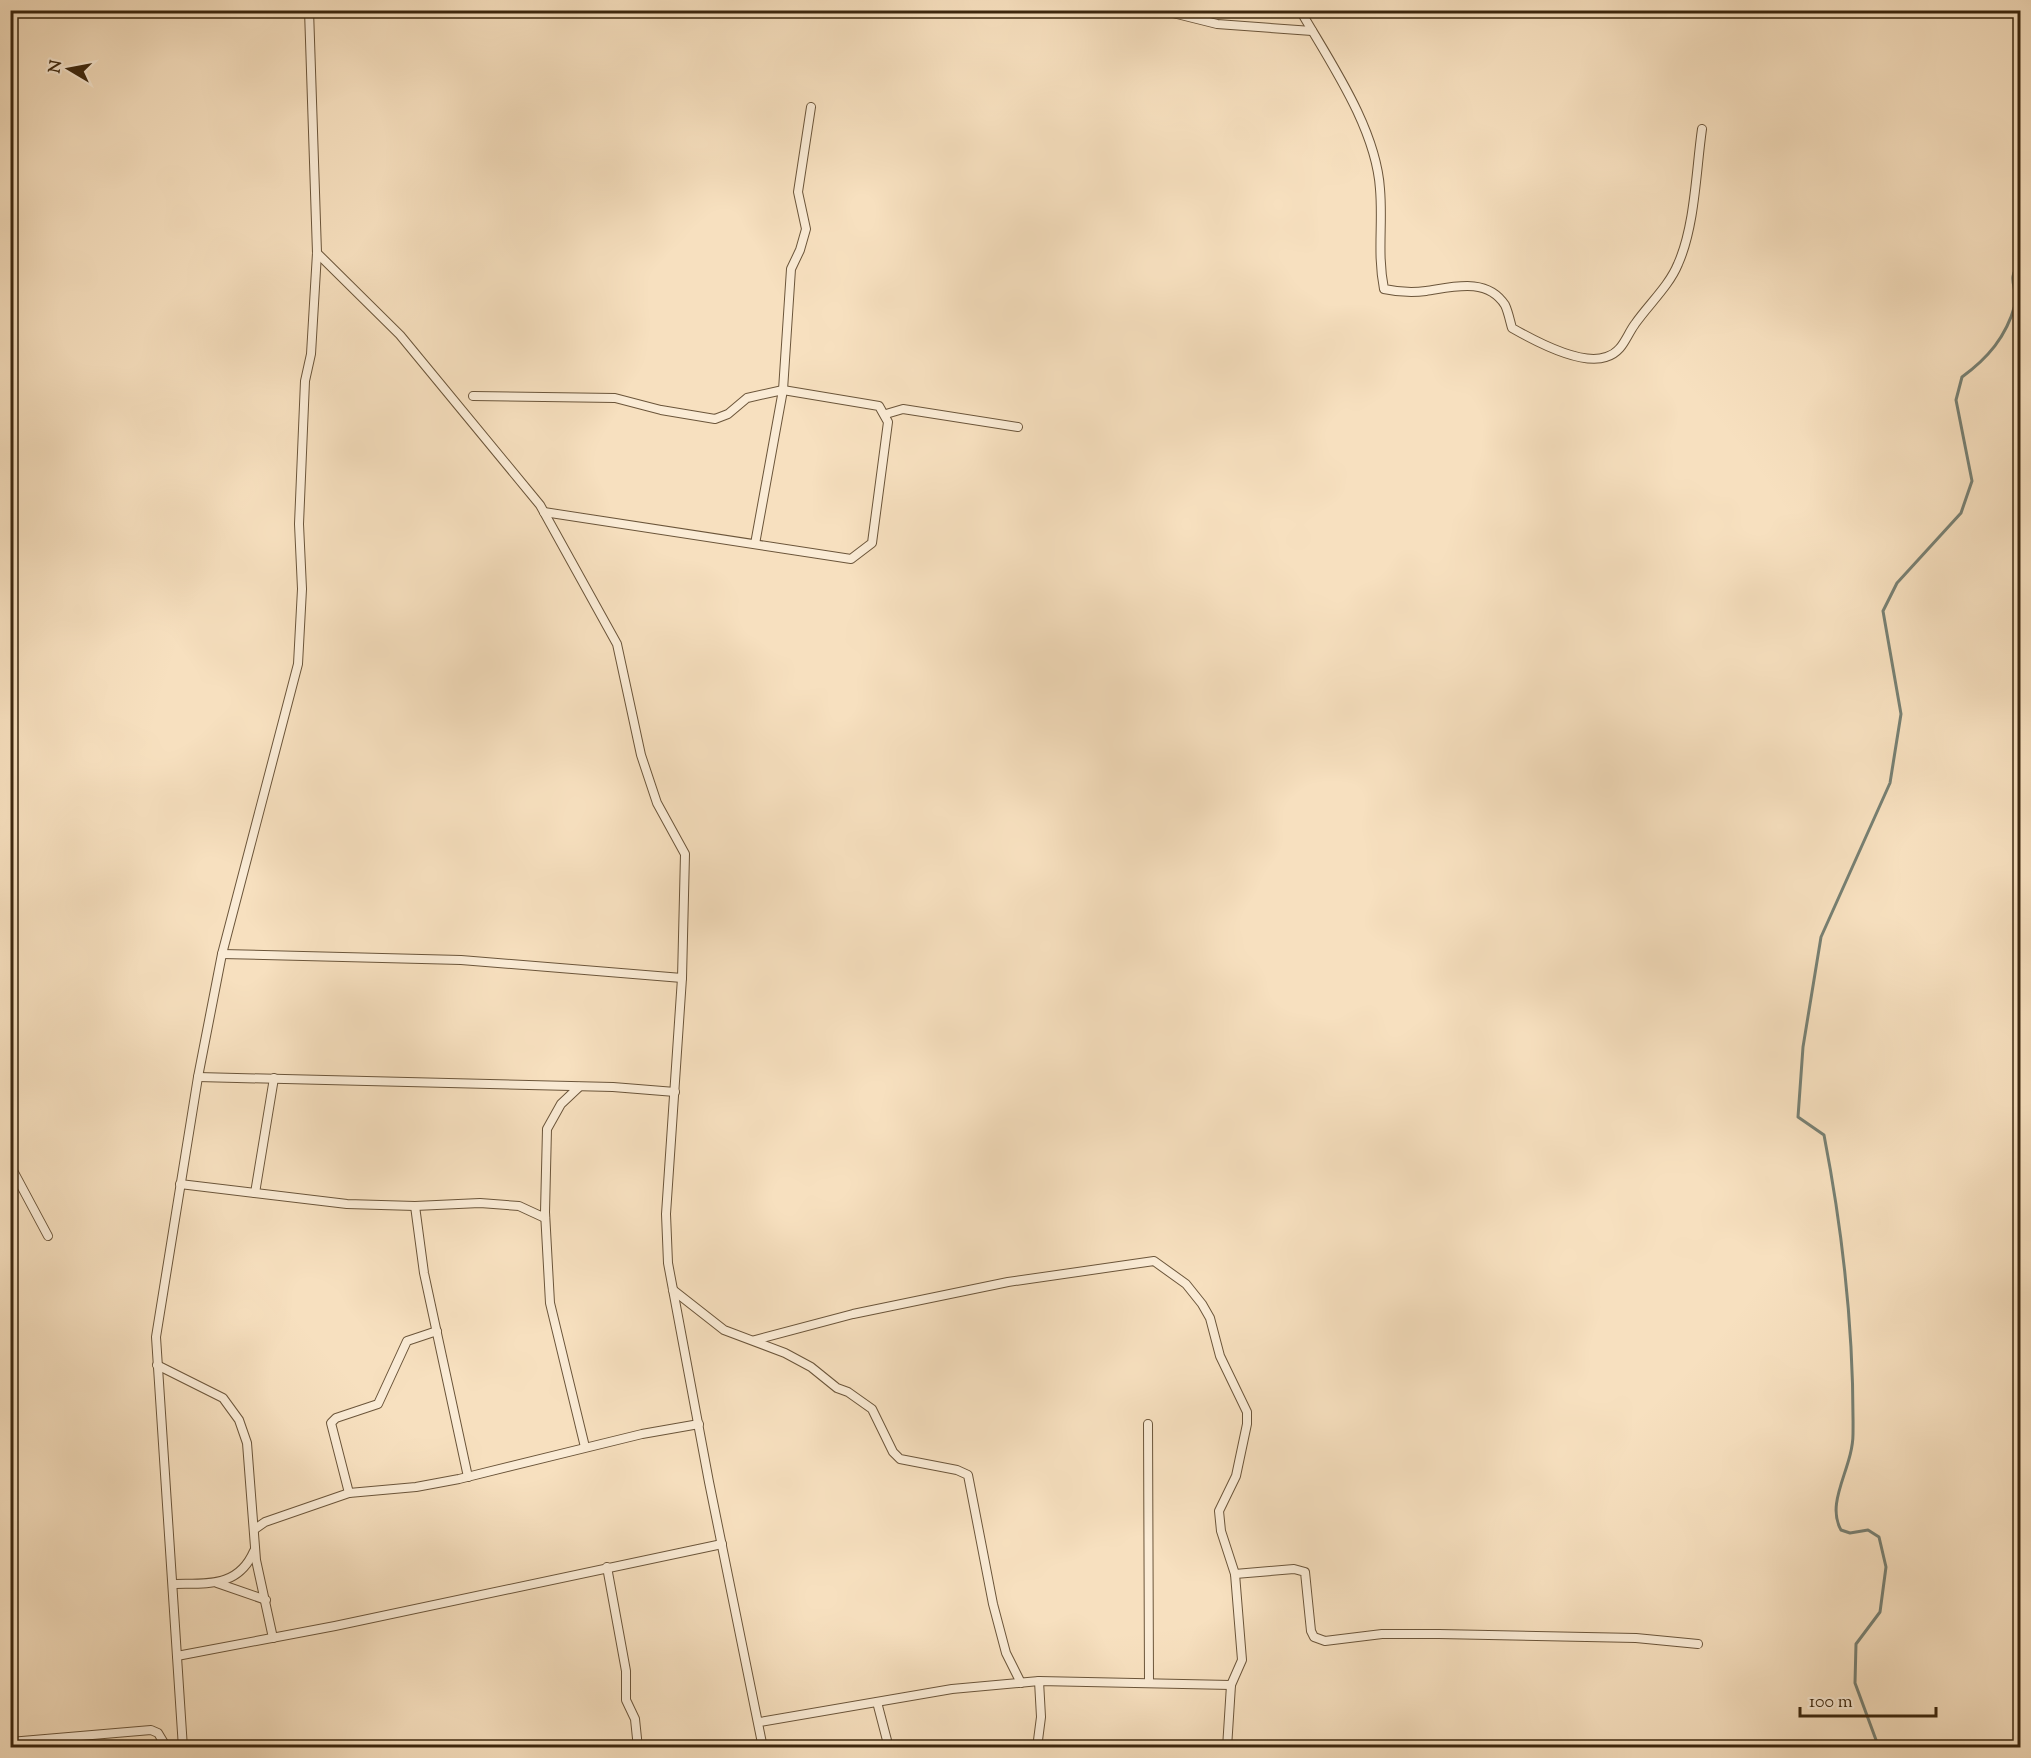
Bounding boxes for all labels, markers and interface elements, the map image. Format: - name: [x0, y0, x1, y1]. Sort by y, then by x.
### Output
- north arrow: [39, 39, 99, 99]
- text: N: [44, 58, 69, 75]
- scale bar: [1800, 1680, 1936, 1718]
- text: 100 m: [1809, 1690, 1853, 1716]

